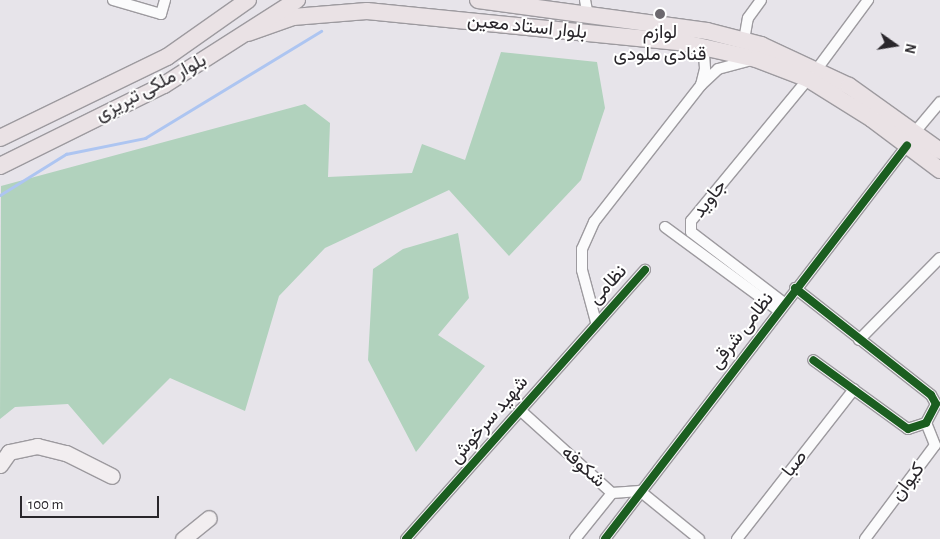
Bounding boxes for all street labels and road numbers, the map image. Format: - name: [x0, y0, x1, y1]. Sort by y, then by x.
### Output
- street label: بلوار استاد معین: [466, 9, 588, 45]
- street label: بلوار ملکى تبریزى: [92, 49, 210, 127]
- street label: جاوید: [688, 175, 732, 223]
- street label: نظامی: [584, 260, 632, 310]
- street label: نظامی شرقی: [705, 288, 779, 374]
- street label: شهید سرخوش: [445, 371, 533, 469]
- street label: شکوفه: [556, 441, 610, 493]
- street label: صبا: [778, 446, 812, 482]
- street label: کیوان: [886, 458, 930, 506]

